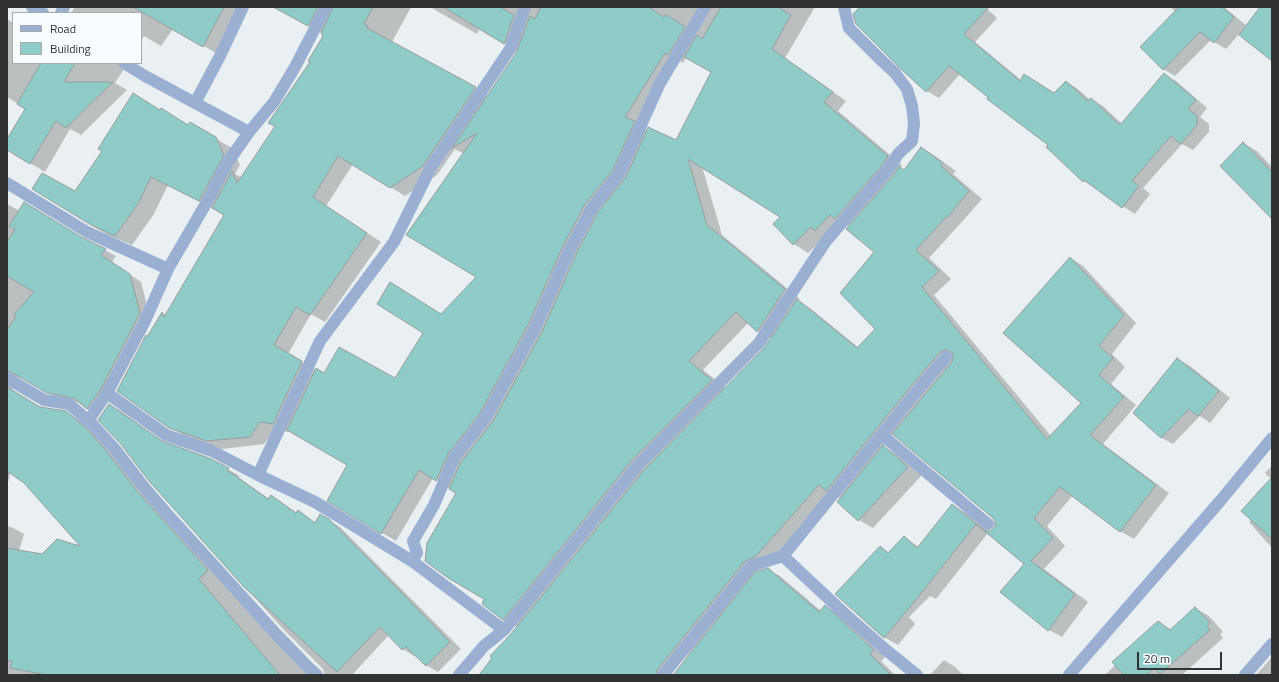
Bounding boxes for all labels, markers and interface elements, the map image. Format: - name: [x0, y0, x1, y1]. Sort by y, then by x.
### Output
- legend: [12, 12, 142, 64]
- text: Road: [50, 19, 76, 38]
- text: Building: [50, 39, 91, 58]
- scale bar: [1139, 644, 1224, 670]
- text: 20 m: [1144, 649, 1170, 668]

